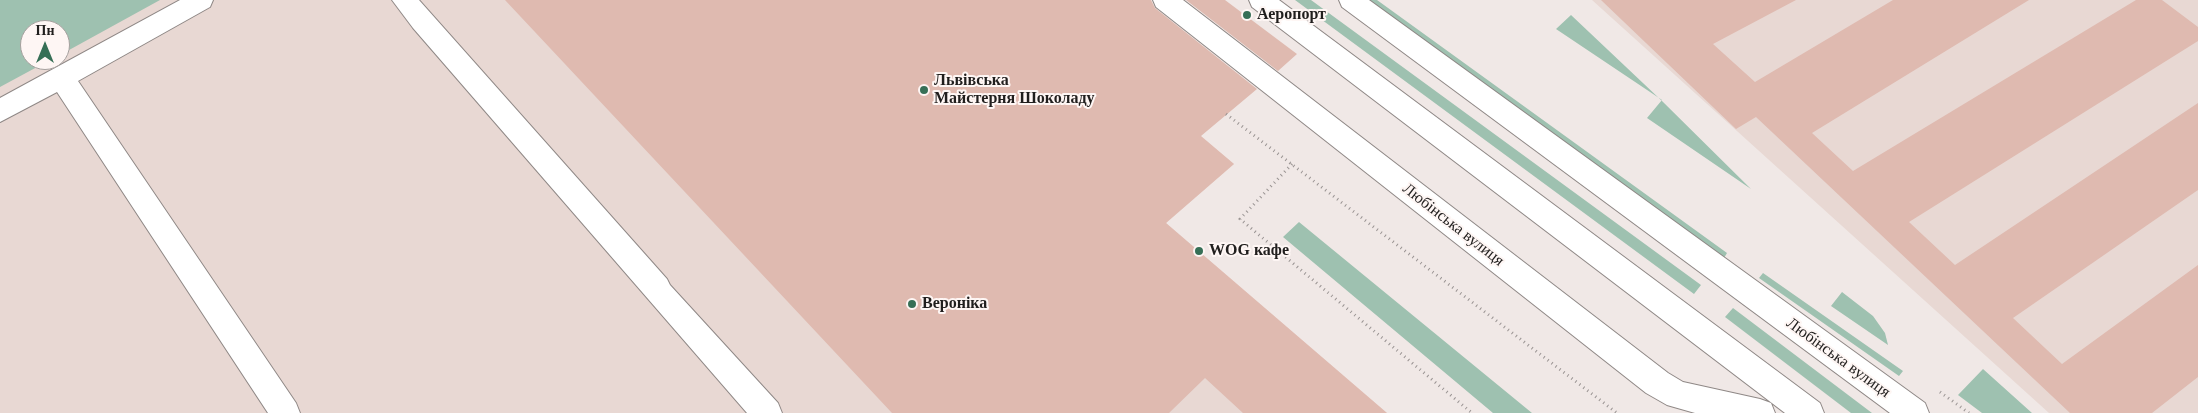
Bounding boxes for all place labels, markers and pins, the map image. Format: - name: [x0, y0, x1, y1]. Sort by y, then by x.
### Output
- place label: Аеропорт: [1257, 5, 1326, 25]
- marker: Аеропорт: [1241, 9, 1253, 21]
- place label: Львівська Майстерня Шоколаду: [934, 71, 1095, 109]
- marker: Львівська Майстерня Шоколаду: [918, 84, 930, 96]
- place label: WOG кафе: [1209, 241, 1289, 261]
- marker: WOG кафе: [1193, 245, 1205, 257]
- place label: Вероніка: [922, 294, 987, 314]
- marker: Вероніка: [906, 298, 918, 310]

